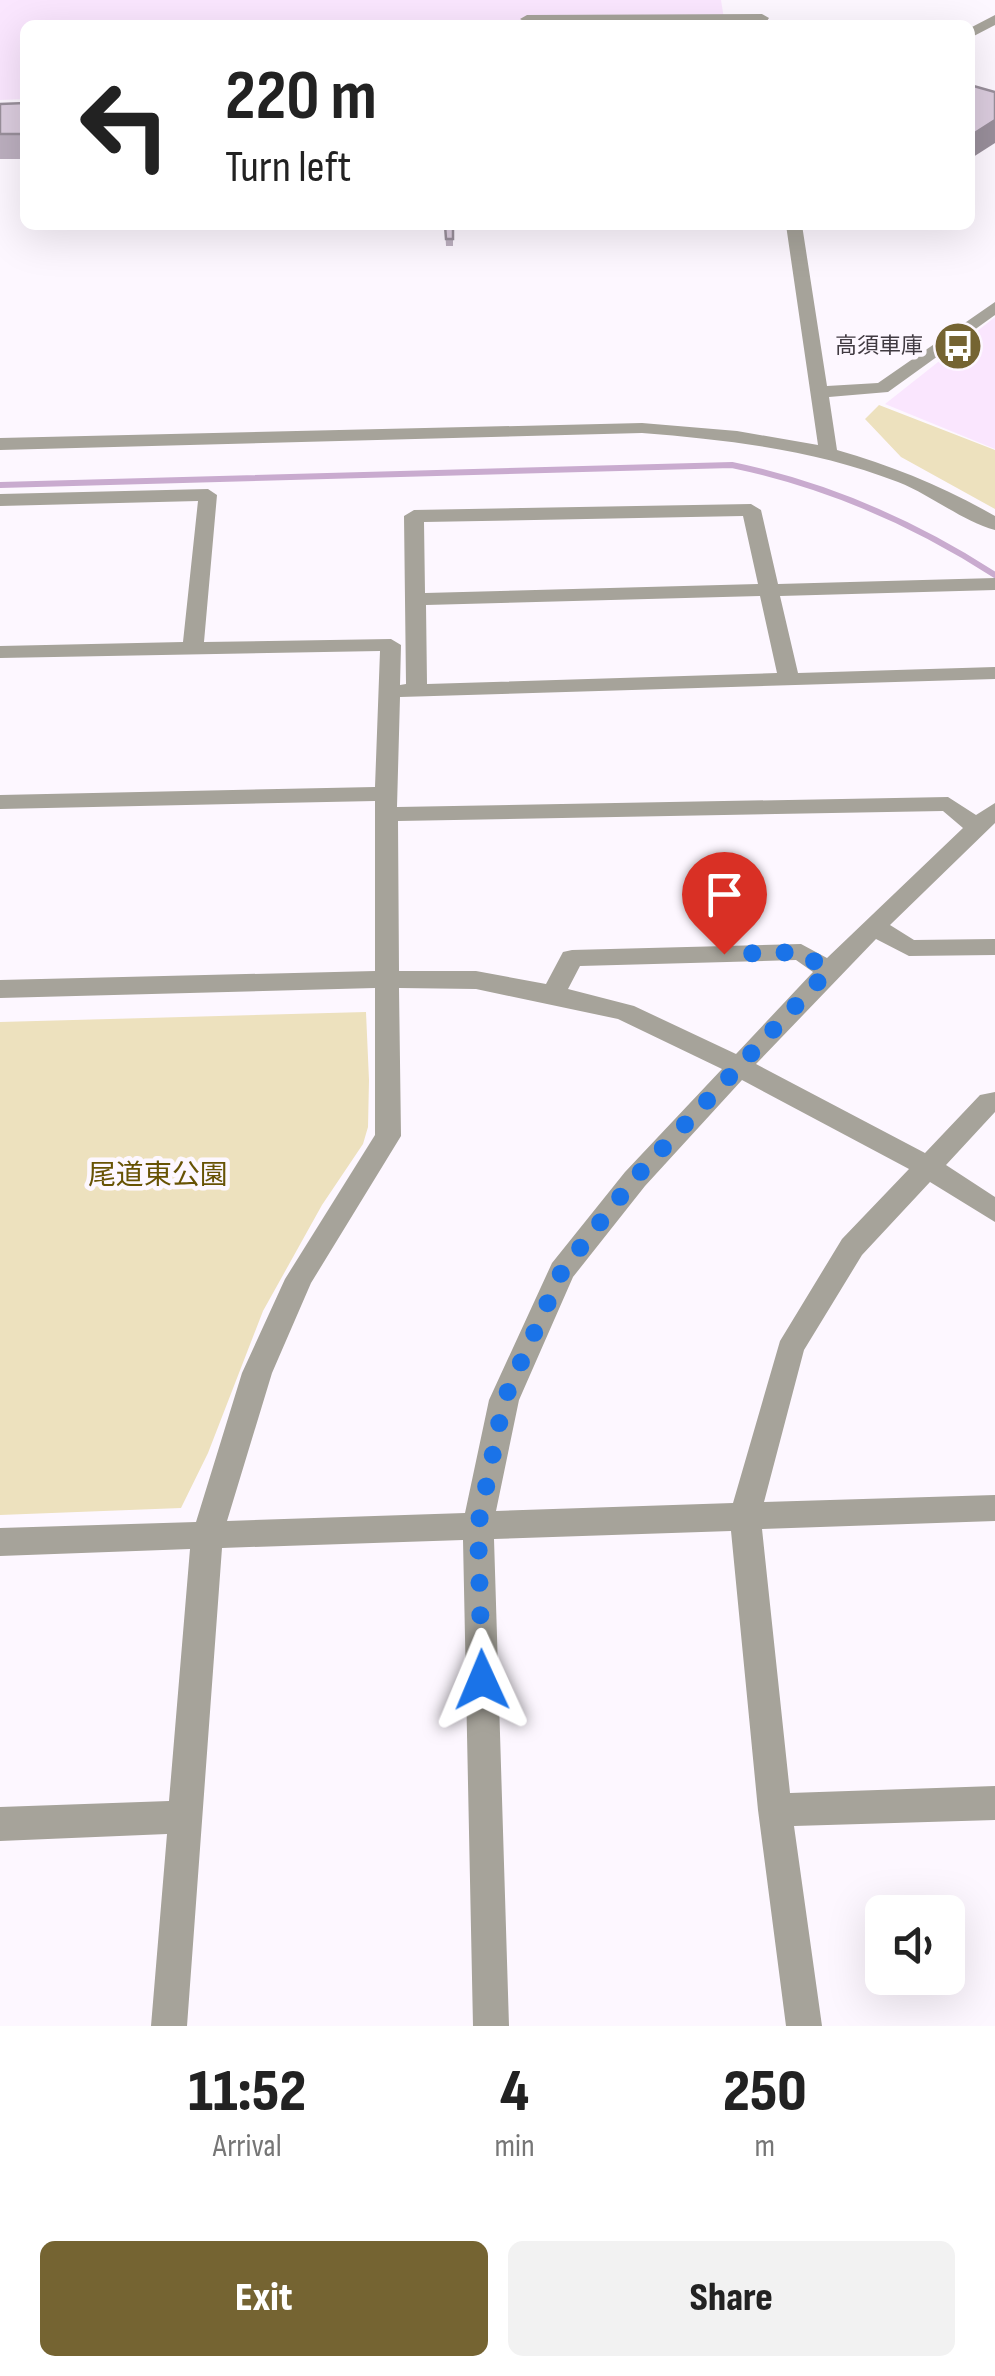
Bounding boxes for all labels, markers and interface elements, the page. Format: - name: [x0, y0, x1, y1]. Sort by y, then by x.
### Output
- text: 220 m: [225, 55, 377, 139]
- icon: left: [60, 60, 190, 190]
- text: Turn left: [225, 140, 351, 195]
- bus stop icon: 高須車庫: [932, 320, 984, 372]
- place label: 高須車庫: [835, 333, 923, 360]
- pin: [682, 852, 767, 955]
- icon: arrive: [697, 867, 752, 922]
- park label: 尾道東公園: [88, 1159, 228, 1192]
- position arrow: [430, 1628, 534, 1732]
- map controls: [865, 1895, 965, 1995]
- button: sound: [865, 1895, 965, 1995]
- text: 11:52: [188, 2056, 306, 2128]
- text: 4: [500, 2056, 529, 2128]
- text: 250: [723, 2056, 807, 2128]
- text: Arrival: [213, 2127, 282, 2166]
- text: min: [494, 2127, 535, 2166]
- text: m: [755, 2127, 775, 2166]
- button: Exit: [40, 2241, 488, 2356]
- button: Share: [508, 2241, 955, 2356]

